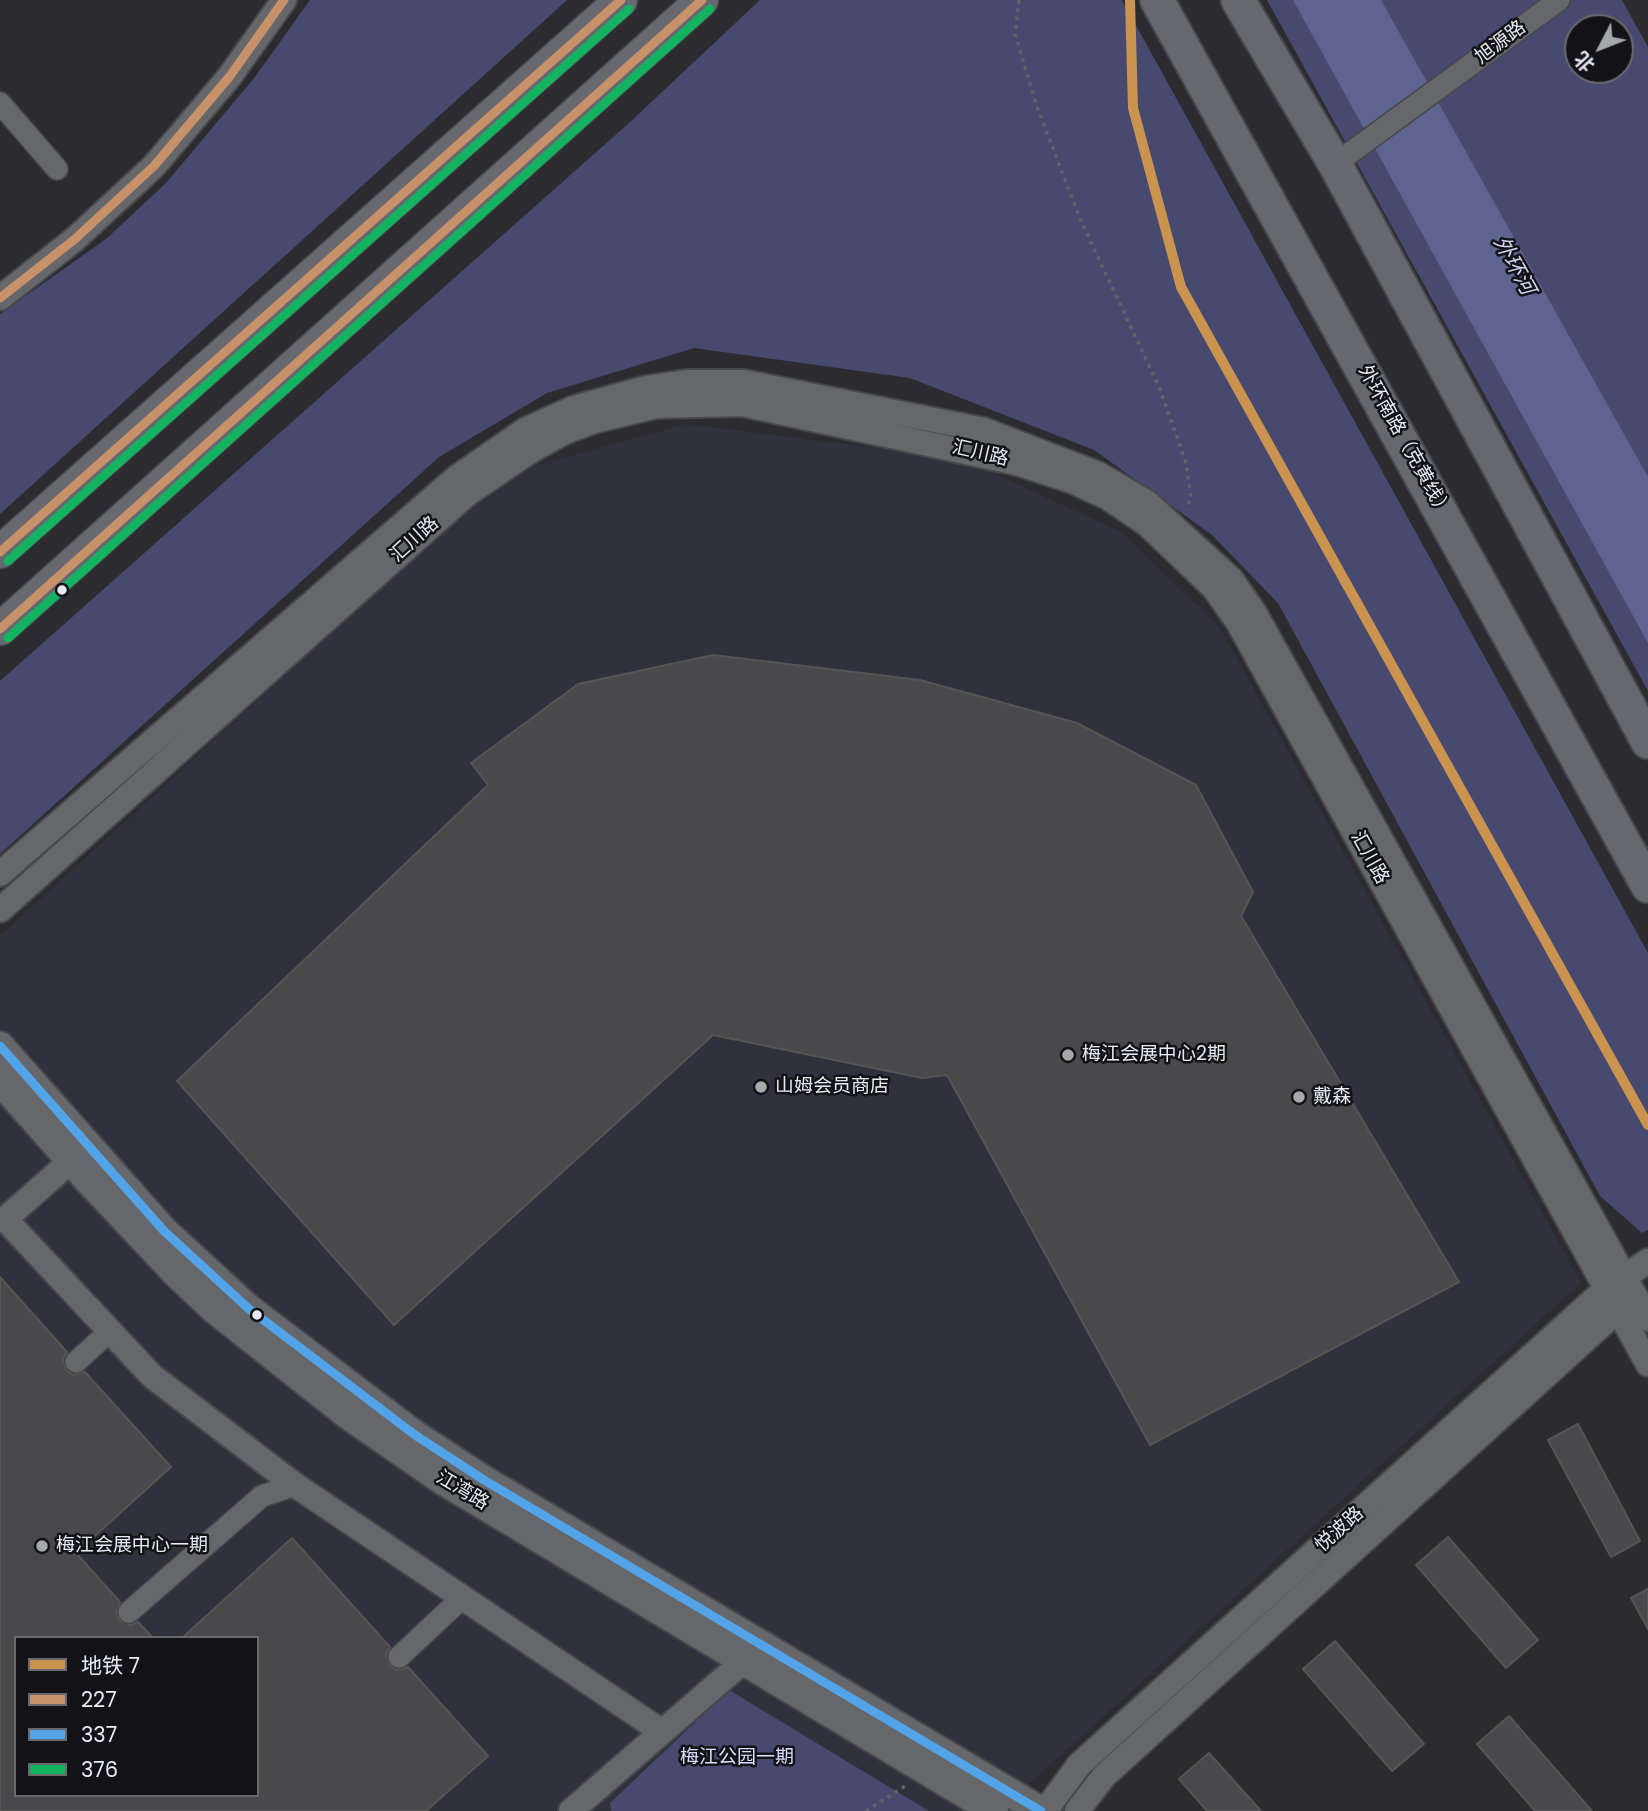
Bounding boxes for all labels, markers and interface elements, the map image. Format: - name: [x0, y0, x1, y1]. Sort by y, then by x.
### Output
- north arrow: [1564, 14, 1634, 84]
- street label: 旭源路: [1471, 17, 1531, 69]
- text: 北: [1568, 46, 1601, 78]
- water label: 外环河: [1487, 232, 1539, 300]
- street label: 外环南路（克黄线）: [1353, 362, 1455, 522]
- street label: 汇川路: [950, 436, 1010, 472]
- street label: 汇川路: [386, 512, 444, 568]
- unlabelled marker: [55, 583, 69, 597]
- street label: 汇川路: [1345, 828, 1393, 888]
- place label: 梅江会展中心2期: [1082, 1044, 1226, 1066]
- marker: 梅江会展中心2期: [1060, 1047, 1076, 1063]
- place label: 山姆会员商店: [775, 1076, 889, 1098]
- marker: 山姆会员商店: [753, 1079, 769, 1095]
- place label: 戴森: [1313, 1086, 1351, 1108]
- marker: 戴森: [1291, 1089, 1307, 1105]
- unlabelled marker: [250, 1308, 264, 1322]
- street label: 江湾路: [432, 1467, 492, 1515]
- street label: 悦波路: [1311, 1502, 1369, 1558]
- place label: 梅江会展中心一期: [56, 1535, 208, 1557]
- marker: 梅江会展中心一期: [34, 1538, 50, 1554]
- legend: [14, 1636, 259, 1797]
- text: 地铁 7: [81, 1651, 140, 1680]
- text: 227: [81, 1685, 117, 1714]
- text: 337: [81, 1720, 117, 1749]
- park label: 梅江公园一期: [680, 1747, 794, 1769]
- text: 376: [81, 1755, 118, 1784]

